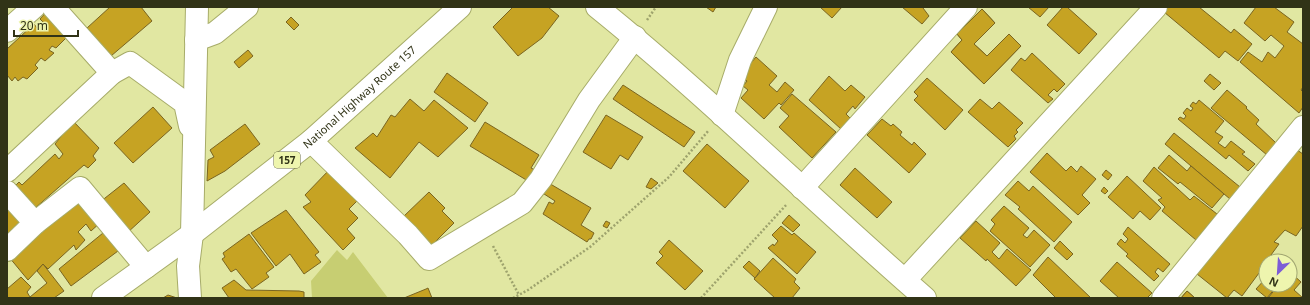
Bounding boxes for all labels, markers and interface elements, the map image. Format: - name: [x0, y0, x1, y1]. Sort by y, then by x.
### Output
- scale bar: [14, 12, 78, 38]
- text: 20 m: [20, 17, 48, 34]
- street label: National Highway Route 157: [300, 42, 419, 152]
- road number: 157: [274, 152, 300, 168]
- north arrow: [1258, 253, 1298, 293]
- text: N: [1266, 274, 1281, 291]

